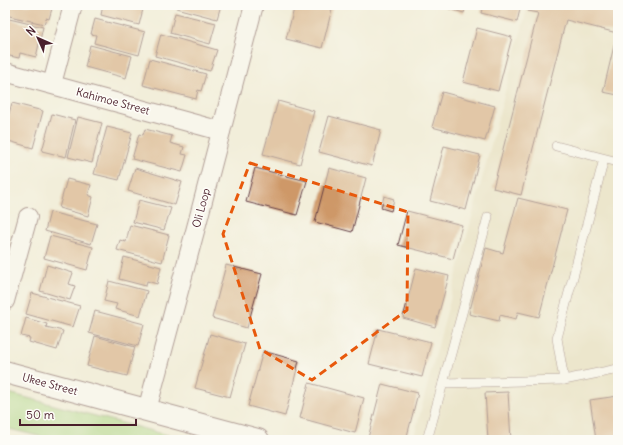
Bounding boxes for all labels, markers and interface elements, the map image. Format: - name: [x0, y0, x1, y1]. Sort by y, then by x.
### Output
- north arrow: [18, 18, 58, 58]
- text: N: [23, 23, 39, 39]
- street label: Kahimoe Street: [75, 84, 152, 118]
- street label: Oli Loop: [189, 187, 213, 229]
- street label: Ukee Street: [21, 370, 80, 398]
- scale bar: [20, 401, 136, 427]
- text: 50 m: [26, 407, 55, 422]

